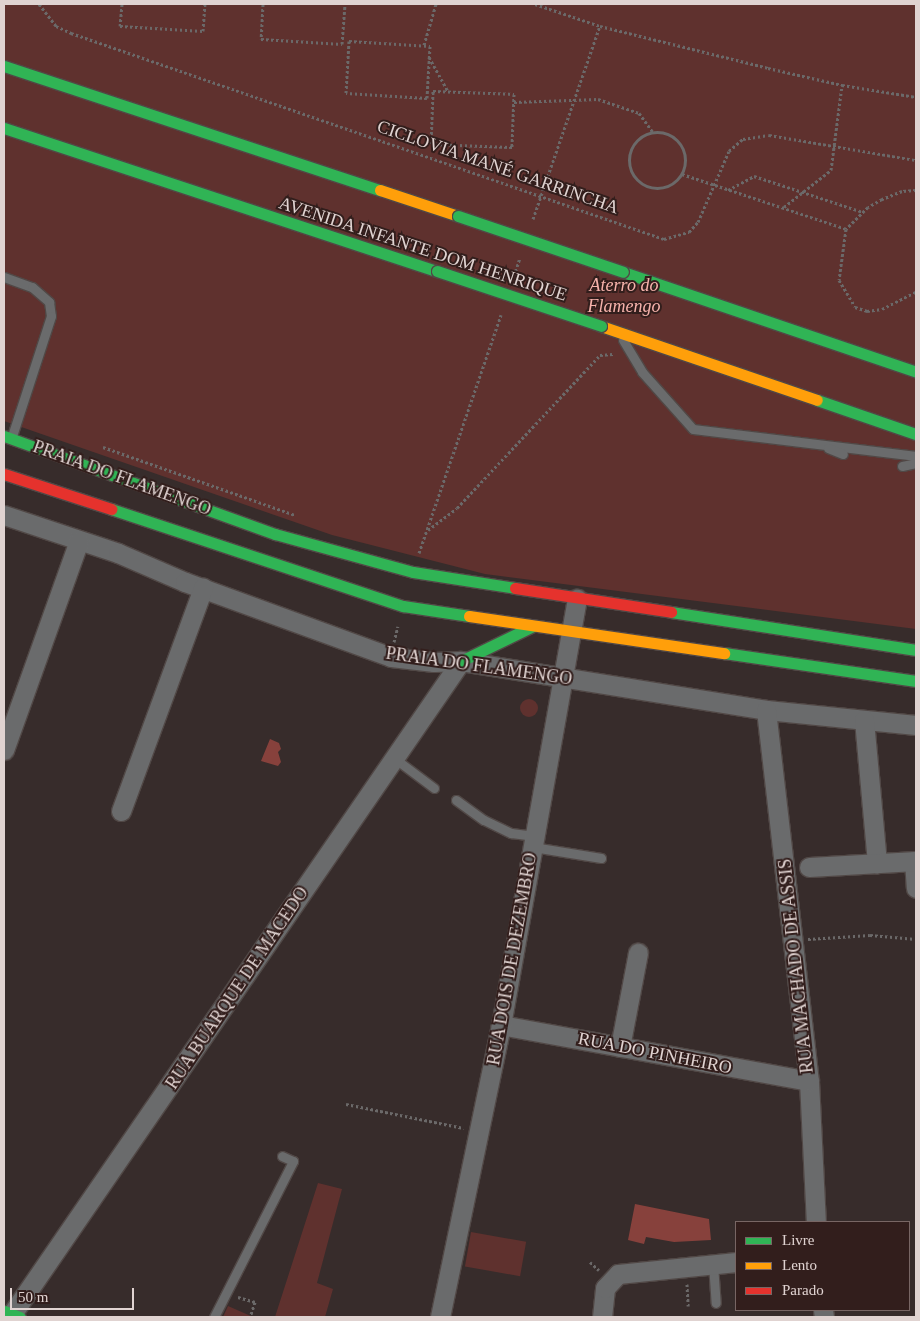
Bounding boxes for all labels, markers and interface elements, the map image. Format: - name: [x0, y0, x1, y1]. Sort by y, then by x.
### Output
- street label: CICLOVIA MANÉ GARRINCHA: [374, 115, 622, 219]
- street label: AVENIDA INFANTE DOM HENRIQUE: [276, 192, 570, 306]
- park label: Aterro do Flamengo: [588, 275, 660, 318]
- street label: PRAIA DO FLAMENGO: [30, 436, 214, 520]
- street label: PRAIA DO FLAMENGO: [384, 642, 574, 690]
- street label: RUA DOIS DE DEZEMBRO: [483, 851, 541, 1067]
- street label: RUA MACHADO DE ASSIS: [774, 857, 818, 1075]
- street label: RUA BUARQUE DE MACEDO: [161, 882, 313, 1094]
- street label: RUA DO PINHEIRO: [576, 1027, 734, 1079]
- legend: [735, 1221, 910, 1311]
- text: Livre: [782, 1232, 814, 1248]
- text: Lento: [782, 1257, 817, 1273]
- scale bar: [12, 1278, 136, 1310]
- text: Parado: [782, 1282, 824, 1298]
- text: 50 m: [18, 1289, 48, 1305]

